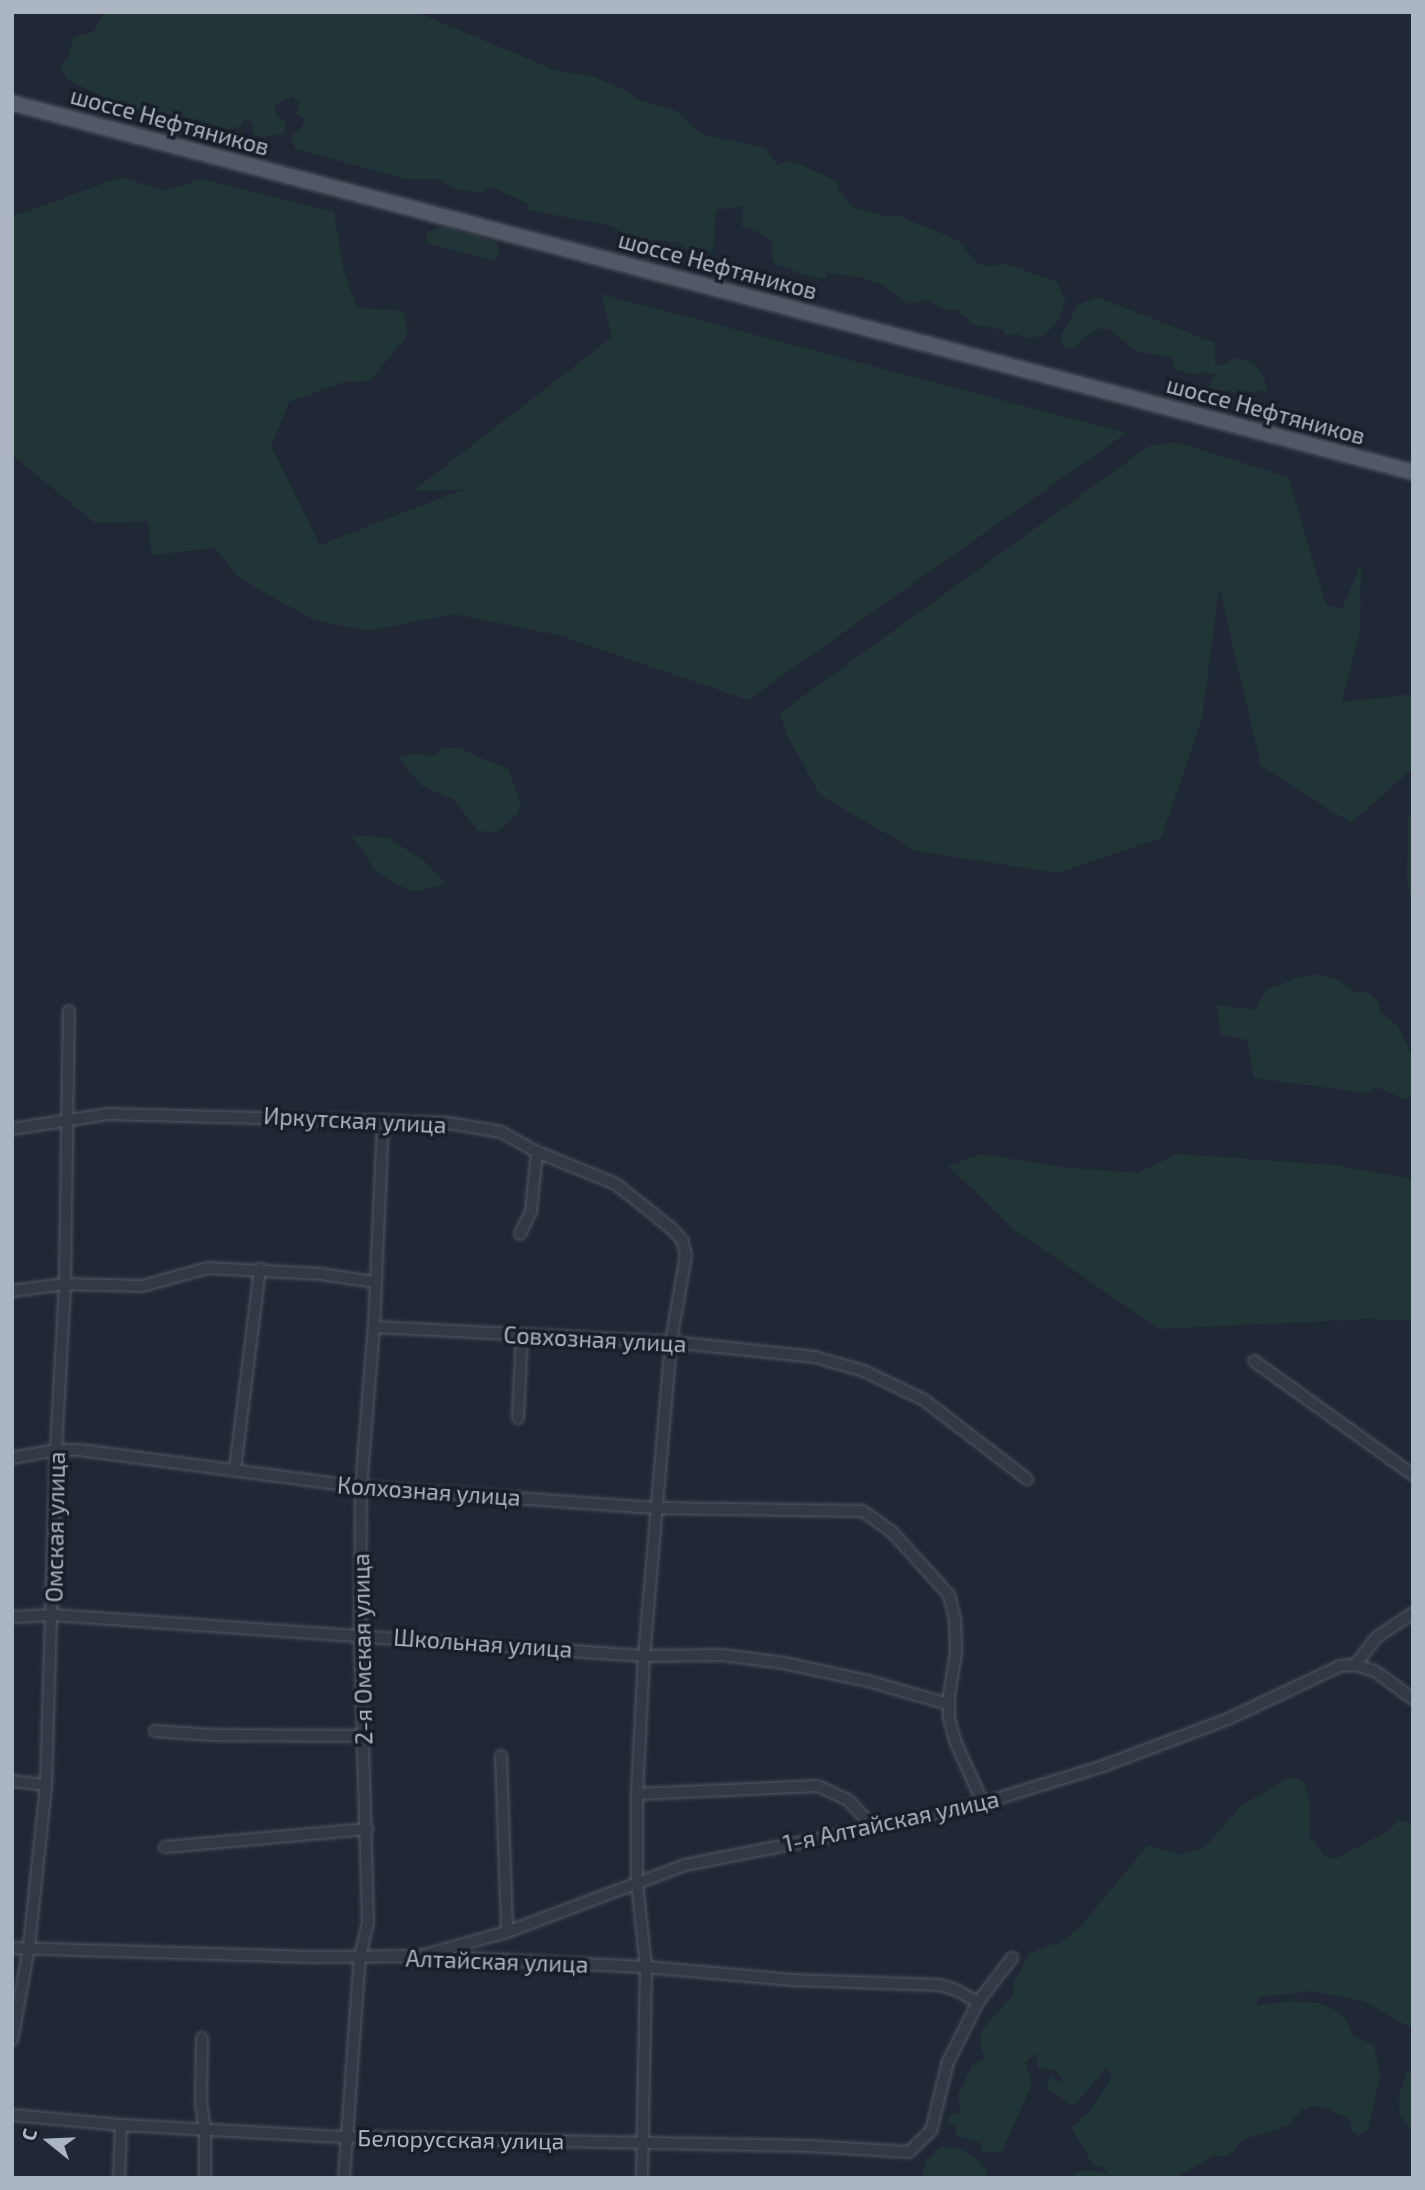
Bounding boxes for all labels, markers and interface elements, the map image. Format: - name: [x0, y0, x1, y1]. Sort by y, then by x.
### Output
- street label: шоссе Нефтяников: [68, 81, 272, 161]
- street label: шоссе Нефтяников: [616, 225, 820, 305]
- street label: шоссе Нефтяников: [1164, 370, 1368, 450]
- street label: Иркутская улица: [263, 1101, 447, 1139]
- street label: Совхозная улица: [503, 1320, 687, 1358]
- street label: Омская улица: [40, 1451, 70, 1603]
- street label: Колхозная улица: [336, 1471, 522, 1511]
- street label: 2-я Омская улица: [347, 1553, 377, 1745]
- street label: Школьная улица: [393, 1623, 573, 1663]
- street label: 1-я Алтайская улица: [781, 1785, 1001, 1857]
- street label: Алтайская улица: [405, 1944, 589, 1978]
- north arrow: [14, 2106, 84, 2176]
- street label: Белорусская улица: [357, 2123, 565, 2155]
- text: С: [16, 2125, 41, 2143]

